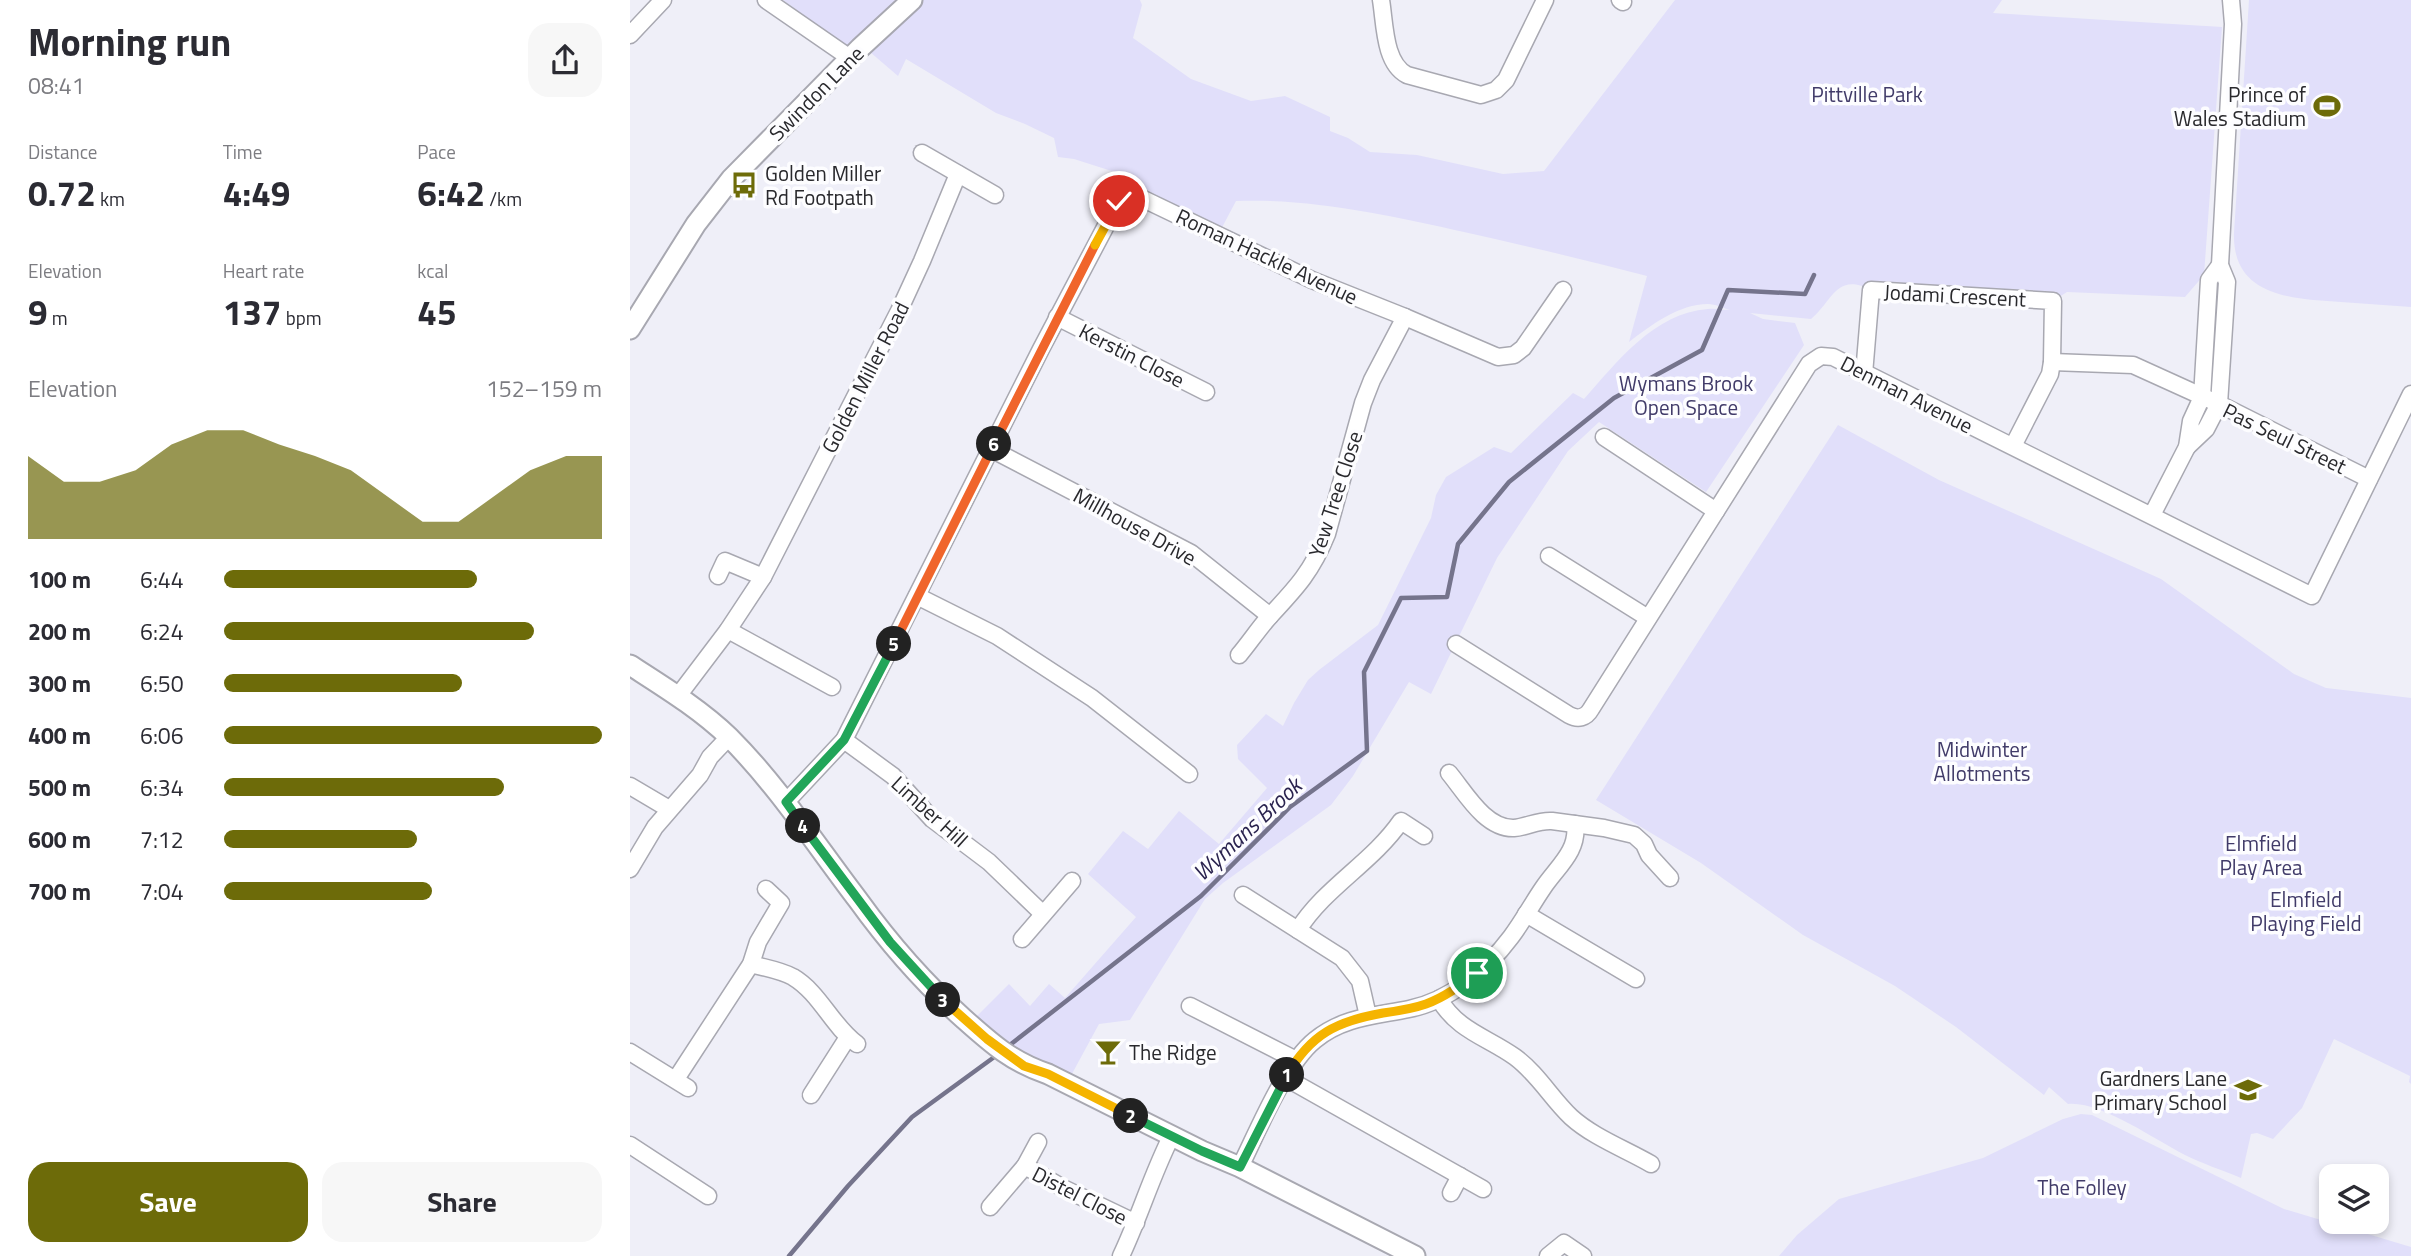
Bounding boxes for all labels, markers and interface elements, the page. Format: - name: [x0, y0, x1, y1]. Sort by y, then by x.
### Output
- text: Morning run: [28, 13, 231, 71]
- button: share: [528, 23, 602, 97]
- street label: Swindon Lane: [761, 38, 871, 148]
- text: 08:41: [28, 68, 85, 103]
- park label: Pittville Park: [1811, 78, 1923, 110]
- place label: Prince of Wales Stadium: [2174, 78, 2306, 134]
- sports icon: Prince of Wales Stadium: [2312, 91, 2342, 121]
- text: Distance: [28, 137, 97, 166]
- text: Time: [223, 137, 262, 166]
- text: Pace: [417, 137, 456, 166]
- place label: Golden Miller Rd Footpath: [765, 157, 881, 213]
- text: 0.72: [28, 166, 96, 220]
- text: 4:49: [223, 166, 290, 220]
- text: 6:42: [417, 166, 485, 220]
- bus stop icon: Golden Miller Rd Footpath: [729, 170, 759, 200]
- pin: [1089, 171, 1149, 231]
- icon: check: [1100, 182, 1138, 220]
- text: km: [96, 184, 125, 213]
- text: /km: [485, 184, 522, 213]
- street label: Roman Hackle Avenue: [1171, 200, 1363, 312]
- text: Elevation: [28, 256, 102, 285]
- text: Heart rate: [223, 256, 304, 285]
- text: kcal: [417, 256, 448, 285]
- street label: Jodami Crescent: [1883, 275, 2028, 315]
- text: 9: [28, 285, 48, 339]
- text: 137: [223, 285, 281, 339]
- text: 45: [417, 285, 457, 339]
- street label: Golden Miller Road: [813, 296, 917, 458]
- text: m: [48, 303, 68, 332]
- text: bpm: [281, 303, 322, 332]
- street label: Kerstin Close: [1074, 315, 1190, 395]
- street label: Denman Avenue: [1835, 347, 1979, 441]
- park label: Wymans Brook Open Space: [1619, 367, 1753, 423]
- text: Elevation: [28, 371, 117, 406]
- text: 152–159 m: [486, 371, 602, 406]
- street label: Pas Seul Street: [2218, 394, 2353, 482]
- pin: 6: [976, 426, 1012, 462]
- street label: Yew Tree Close: [1300, 427, 1370, 561]
- text: 6: [988, 429, 999, 458]
- street label: Millhouse Drive: [1068, 479, 1202, 573]
- text: 100 m: [28, 562, 91, 597]
- text: 6:44: [140, 562, 184, 597]
- text: 200 m: [28, 614, 91, 649]
- text: 6:24: [140, 614, 184, 649]
- pin: 5: [876, 626, 912, 662]
- text: 5: [888, 629, 899, 658]
- text: 300 m: [28, 666, 91, 701]
- text: 6:50: [140, 666, 184, 701]
- text: 400 m: [28, 718, 91, 753]
- text: 6:06: [140, 718, 184, 753]
- park label: Midwinter Allotments: [1933, 733, 2031, 789]
- water label: Wymans Brook: [1185, 767, 1312, 889]
- street label: Limber Hill: [884, 768, 976, 854]
- text: 500 m: [28, 770, 91, 805]
- text: 6:34: [140, 770, 184, 805]
- pin: 4: [786, 808, 820, 844]
- text: 4: [797, 811, 808, 840]
- text: 600 m: [28, 822, 91, 857]
- text: 7:12: [140, 822, 184, 857]
- park label: Elmfield Play Area: [2219, 827, 2303, 883]
- text: 700 m: [28, 874, 91, 909]
- text: 7:04: [140, 874, 184, 909]
- park label: Elmfield Playing Field: [2250, 883, 2362, 939]
- pin: [1447, 943, 1507, 1003]
- icon: arrive: [1458, 954, 1496, 992]
- pin: 3: [926, 982, 960, 1018]
- text: 3: [937, 985, 948, 1014]
- place label: The Ridge: [1129, 1036, 1217, 1068]
- bar icon: The Ridge: [1093, 1037, 1123, 1067]
- pin: 1: [1270, 1058, 1304, 1092]
- text: 1: [1281, 1060, 1292, 1089]
- place label: Gardners Lane Primary School: [2094, 1062, 2227, 1118]
- school or university icon: Gardners Lane Primary School: [2233, 1075, 2263, 1105]
- pin: 2: [1114, 1098, 1148, 1134]
- text: 2: [1125, 1101, 1136, 1130]
- street label: Distel Close: [1027, 1157, 1133, 1233]
- button: Save: [28, 1162, 308, 1242]
- button: Share: [322, 1162, 602, 1242]
- map controls: [2319, 1164, 2389, 1234]
- button: layers: [2319, 1164, 2389, 1234]
- park label: The Folley: [2037, 1171, 2127, 1203]

